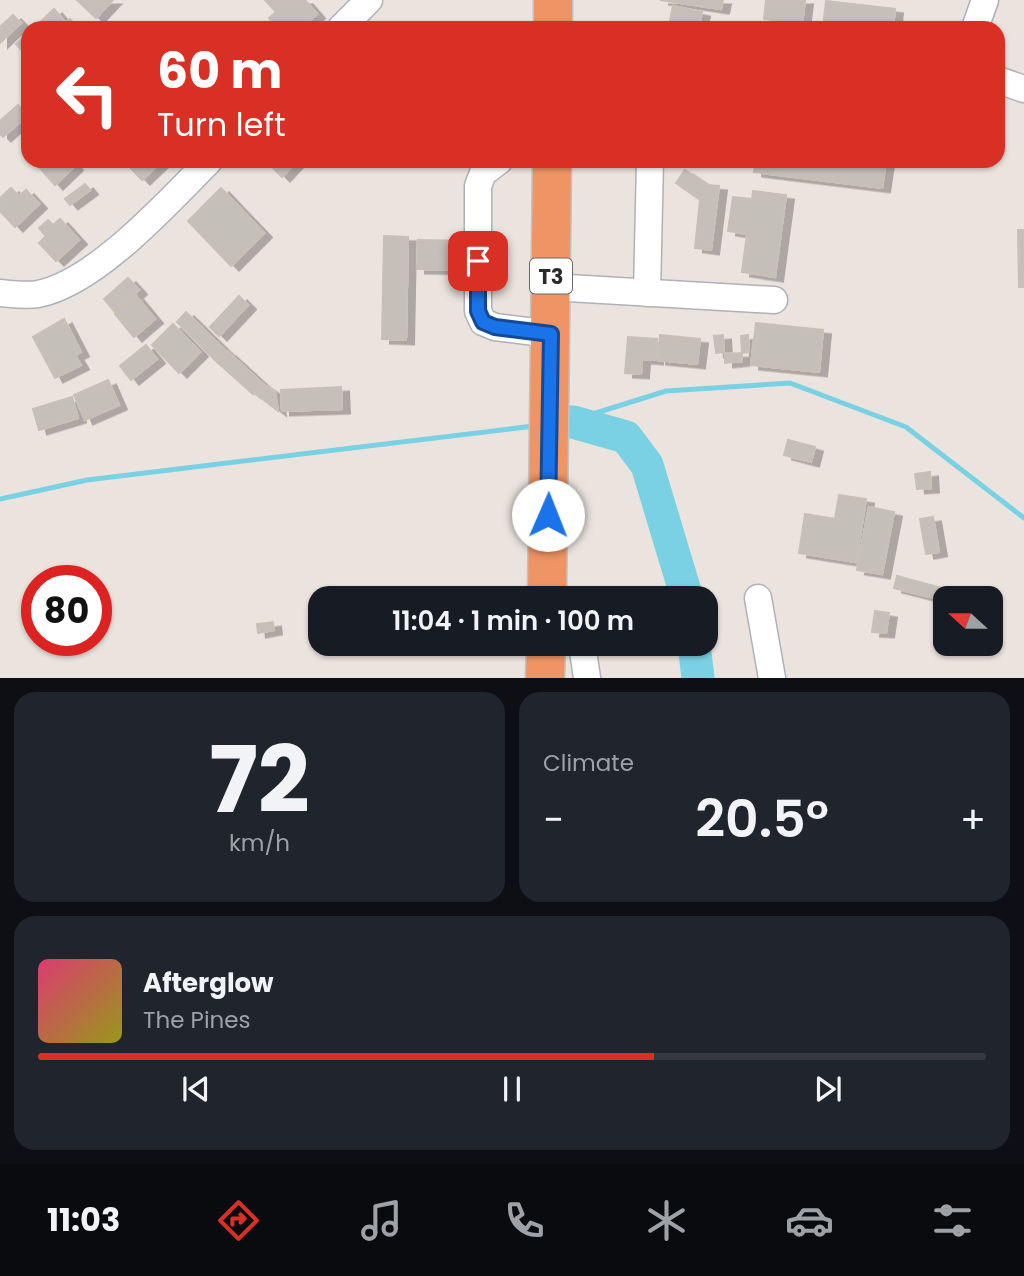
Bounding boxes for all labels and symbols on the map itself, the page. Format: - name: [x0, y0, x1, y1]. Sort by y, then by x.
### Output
- pin: [448, 231, 508, 291]
- road number: T3: [530, 258, 572, 294]
- position arrow: [511, 478, 585, 552]
- speed limit sign: 80: [21, 565, 112, 656]
- north arrow: [933, 586, 1003, 656]

